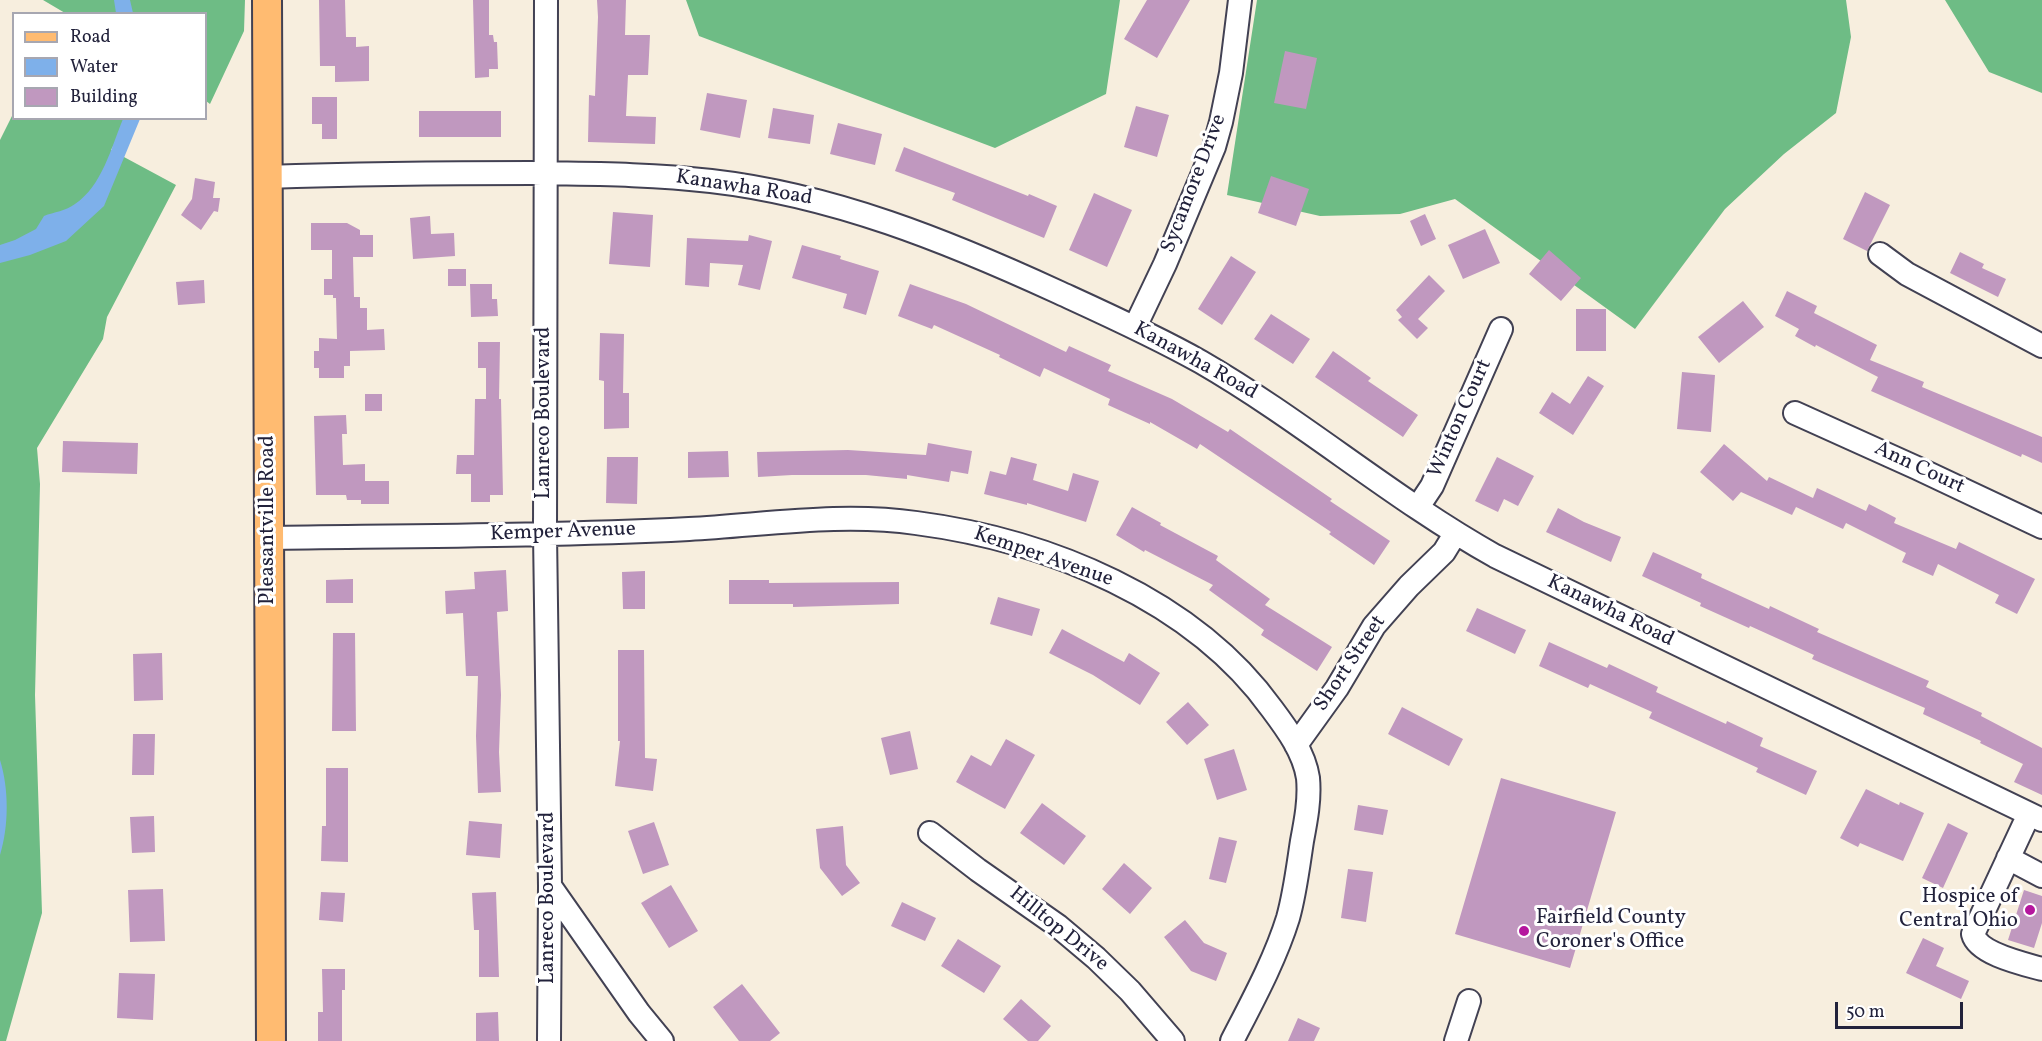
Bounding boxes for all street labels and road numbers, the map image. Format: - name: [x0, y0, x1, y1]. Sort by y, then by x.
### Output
- street label: Sycamore Drive: [1157, 111, 1233, 257]
- street label: Kanawha Road: [674, 166, 814, 212]
- street label: Kanawha Road: [1129, 318, 1261, 406]
- street label: Lanreco Boulevard: [532, 327, 558, 499]
- street label: Winton Court: [1424, 356, 1498, 482]
- street label: Pleasantville Road: [256, 435, 282, 605]
- street label: Ann Court: [1870, 437, 1968, 501]
- street label: Kemper Avenue: [490, 518, 636, 548]
- street label: Kemper Avenue: [970, 522, 1116, 594]
- street label: Kanawha Road: [1543, 570, 1677, 654]
- street label: Short Street: [1310, 611, 1392, 717]
- street label: Lanreco Boulevard: [536, 812, 562, 984]
- street label: Hilltop Drive: [1003, 882, 1113, 978]

